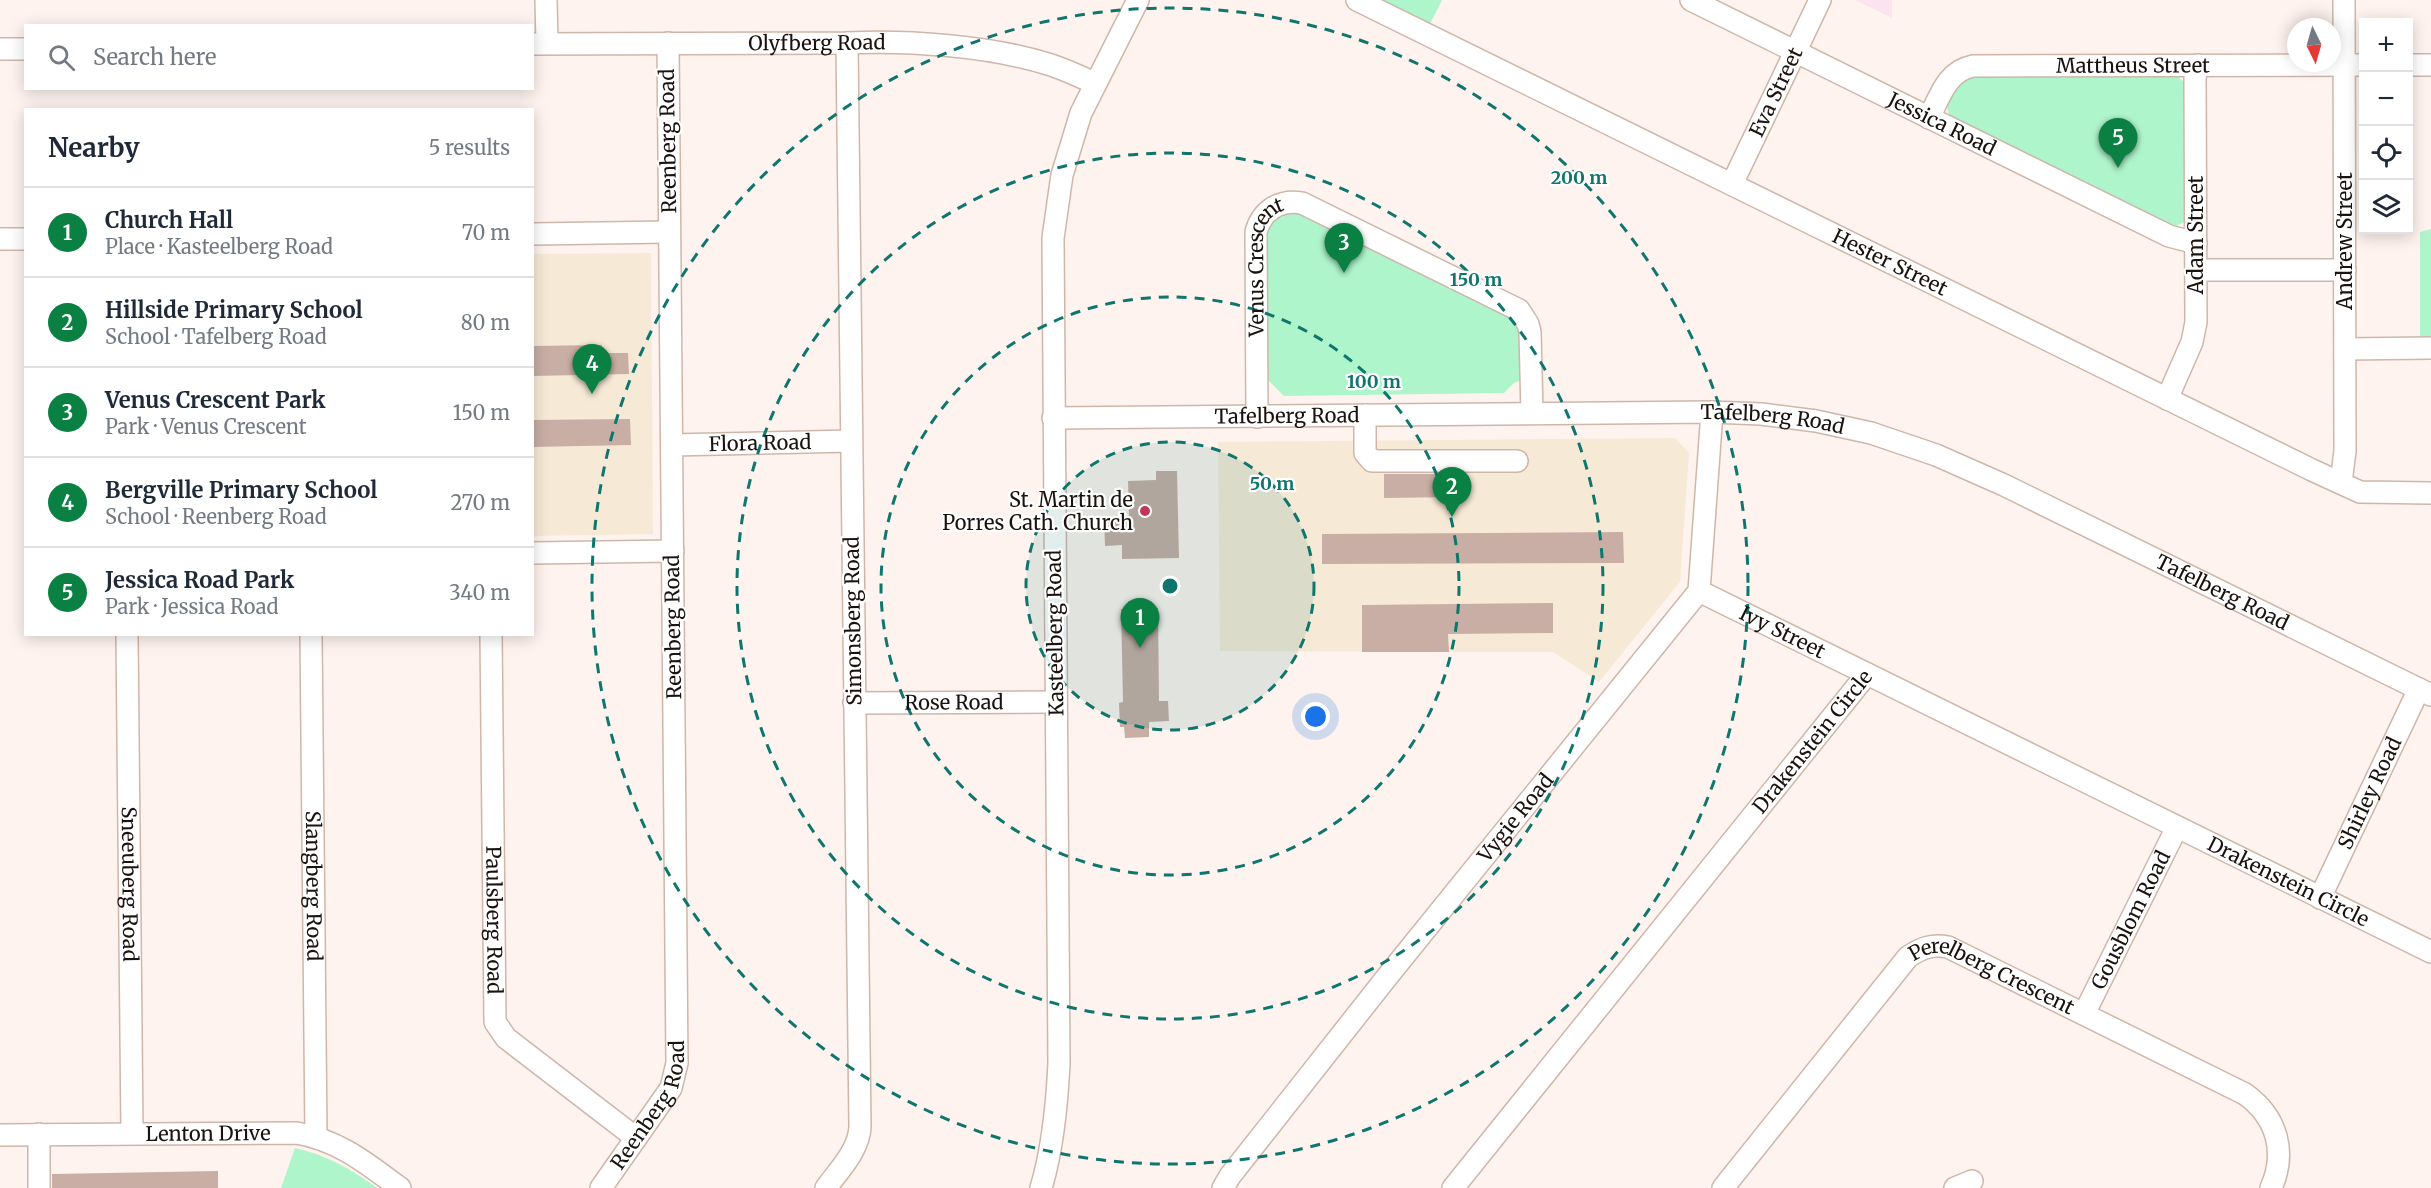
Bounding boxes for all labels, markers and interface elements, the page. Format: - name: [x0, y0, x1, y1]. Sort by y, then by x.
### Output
- north arrow: [2287, 18, 2341, 72]
- map controls: [2359, 18, 2413, 234]
- button: +: [2359, 18, 2413, 72]
- search box: [24, 24, 534, 90]
- street label: Olyfberg Road: [748, 29, 886, 55]
- icon: search: [45, 41, 78, 74]
- text: Search here: [93, 43, 216, 71]
- street label: Eva Street: [1744, 43, 1808, 141]
- street label: Mattheus Street: [2056, 52, 2210, 78]
- street label: Reenberg Road: [654, 68, 681, 214]
- button: −: [2359, 72, 2413, 126]
- street label: Jessica Road: [1883, 86, 2000, 161]
- pin: 5: [2098, 118, 2138, 168]
- button: locate: [2359, 126, 2413, 180]
- text: Nearby: [48, 131, 140, 164]
- text: 5 results: [429, 135, 510, 160]
- text: 200 m: [1551, 166, 1607, 189]
- street label: Andrew Street: [2332, 172, 2357, 311]
- street label: Adam Street: [2183, 175, 2208, 295]
- button: layers: [2359, 180, 2413, 234]
- street label: Venus Crescent: [1243, 191, 1287, 338]
- text: Church Hall: [105, 206, 233, 234]
- text: 1: [63, 220, 72, 245]
- text: 70 m: [462, 220, 510, 245]
- street label: Hester Street: [1829, 223, 1952, 301]
- pin: 3: [1324, 224, 1364, 273]
- text: Place · Kasteelberg Road: [105, 234, 333, 259]
- text: 150 m: [1450, 268, 1502, 291]
- text: Hillside Primary School: [105, 296, 363, 324]
- text: 2: [62, 310, 73, 335]
- text: 80 m: [461, 310, 510, 335]
- text: School · Tafelberg Road: [105, 324, 327, 349]
- pin: 4: [572, 344, 612, 394]
- text: 100 m: [1347, 370, 1401, 393]
- text: Venus Crescent Park: [105, 386, 326, 414]
- street label: Tafelberg Road: [1700, 399, 1847, 439]
- text: 3: [62, 400, 73, 425]
- text: 150 m: [453, 400, 510, 425]
- street label: Tafelberg Road: [1214, 402, 1360, 429]
- text: Park · Venus Crescent: [105, 414, 307, 439]
- street label: Flora Road: [708, 429, 812, 456]
- pin: 2: [1432, 468, 1472, 517]
- text: 50 m: [1250, 472, 1294, 495]
- text: Bergville Primary School: [105, 476, 377, 504]
- place label: St. Martin de Porres Cath. Church: [942, 487, 1133, 535]
- text: 4: [61, 490, 74, 515]
- text: 270 m: [450, 490, 510, 515]
- text: School · Reenberg Road: [105, 504, 327, 529]
- marker: St. Martin de Porres Cath. Church: [1138, 504, 1152, 518]
- street label: Simonsberg Road: [839, 536, 866, 706]
- street label: Tafelberg Road: [2152, 549, 2293, 635]
- street label: Kasteelberg Road: [1041, 550, 1068, 716]
- street label: Reenberg Road: [659, 554, 686, 700]
- text: Jessica Road Park: [105, 566, 294, 594]
- centre of rings: [1160, 576, 1180, 596]
- text: 5: [62, 580, 73, 605]
- text: 340 m: [449, 580, 510, 605]
- text: Park · Jessica Road: [105, 594, 279, 619]
- pin: 1: [1120, 598, 1160, 648]
- street label: Ivy Street: [1736, 600, 1830, 663]
- street label: Drakenstein Circle: [1747, 665, 1877, 818]
- street label: Rose Road: [904, 689, 1004, 715]
- your location: [1301, 702, 1330, 731]
- street label: Shirley Road: [2332, 733, 2407, 853]
- street label: Vygie Road: [1471, 768, 1559, 868]
- street label: Sneeuberg Road: [117, 806, 143, 962]
- street label: Slangberg Road: [301, 811, 327, 961]
- street label: Drakenstein Circle: [2204, 831, 2373, 931]
- street label: Paulsberg Road: [481, 846, 508, 994]
- street label: Gousblom Road: [2085, 846, 2175, 993]
- street label: Perelberg Crescent: [1904, 933, 2079, 1020]
- street label: Reenberg Road: [605, 1040, 689, 1174]
- street label: Lenton Drive: [145, 1120, 271, 1146]

